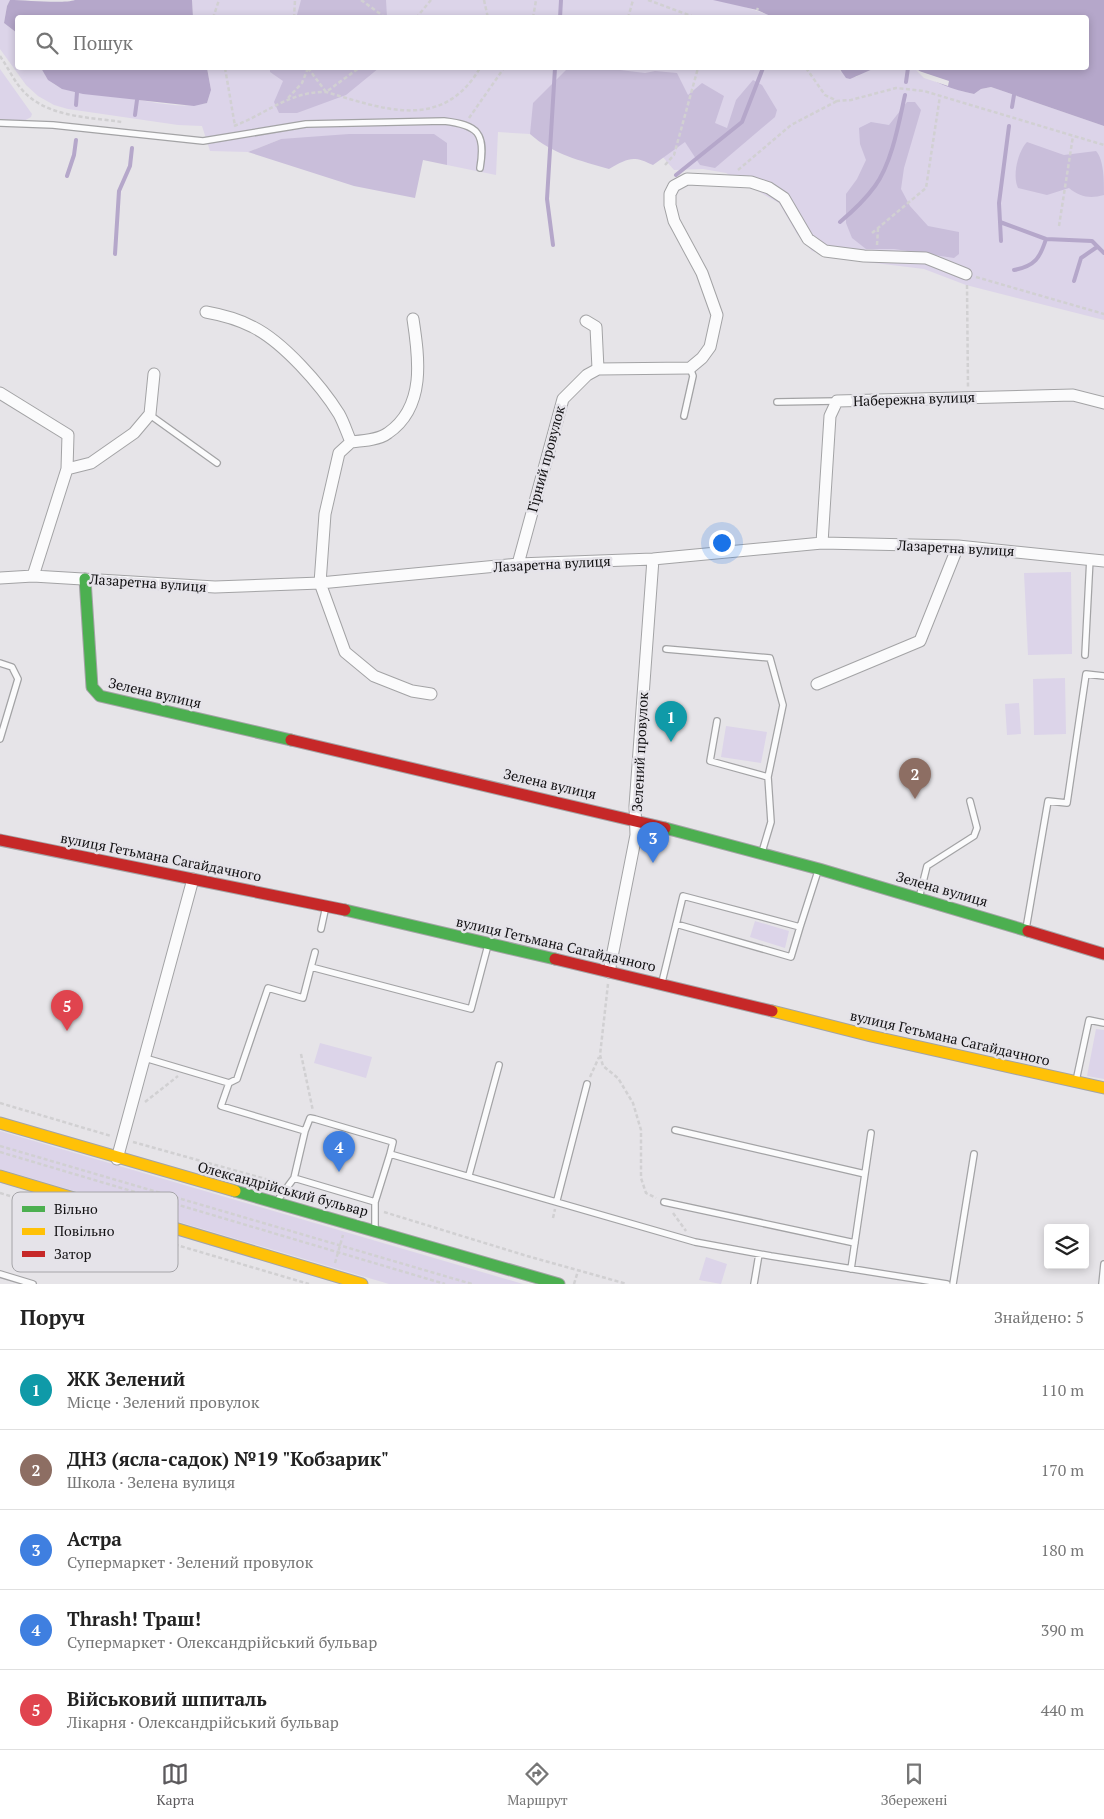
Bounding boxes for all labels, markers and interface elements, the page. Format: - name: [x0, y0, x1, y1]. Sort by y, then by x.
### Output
- search box: [15, 15, 1089, 70]
- icon: search: [33, 29, 61, 57]
- text: Пошук: [73, 30, 133, 55]
- street label: Набережна вулиця: [853, 387, 975, 410]
- street label: Гірний провулок: [522, 403, 569, 514]
- your location: [709, 530, 735, 556]
- street label: Лазаретна вулиця: [896, 535, 1015, 560]
- street label: Лазаретна вулиця: [492, 551, 611, 576]
- street label: Лазаретна вулиця: [88, 569, 207, 596]
- street label: Зелена вулиця: [107, 673, 203, 712]
- street label: Зелений провулок: [627, 691, 652, 812]
- pin: 1: [655, 701, 687, 742]
- pin: 2: [899, 758, 931, 799]
- street label: Зелена вулиця: [502, 764, 598, 803]
- pin: 3: [637, 822, 669, 863]
- street label: вулиця Гетьмана Сагайдачного: [59, 828, 263, 885]
- street label: Зелена вулиця: [894, 866, 990, 911]
- street label: вулиця Гетьмана Сагайдачного: [454, 911, 658, 976]
- pin: 5: [51, 990, 83, 1031]
- street label: вулиця Гетьмана Сагайдачного: [848, 1005, 1052, 1070]
- pin: 4: [323, 1131, 355, 1172]
- street label: Олександрійський бульвар: [196, 1157, 371, 1220]
- legend: [12, 1192, 178, 1272]
- text: Вільно: [54, 1199, 98, 1218]
- text: Повільно: [54, 1221, 115, 1240]
- map controls: [1044, 1224, 1089, 1269]
- button: layers: [1044, 1224, 1089, 1269]
- text: Затор: [54, 1244, 91, 1263]
- text: Поруч: [20, 1303, 85, 1331]
- text: Знайдено: 5: [994, 1306, 1084, 1328]
- text: ЖК Зелений: [67, 1366, 185, 1391]
- text: 1: [31, 1379, 41, 1401]
- text: 110 m: [1041, 1379, 1084, 1401]
- text: Місце · Зелений провулок: [67, 1391, 259, 1413]
- text: ДНЗ (ясла-садок) №19 "Кобзарик": [67, 1446, 389, 1471]
- text: 2: [31, 1459, 41, 1481]
- text: 170 m: [1041, 1459, 1084, 1481]
- text: Школа · Зелена вулиця: [67, 1471, 235, 1493]
- text: Астра: [67, 1526, 122, 1551]
- text: 3: [31, 1539, 41, 1561]
- text: 180 m: [1041, 1539, 1084, 1561]
- text: Супермаркет · Зелений провулок: [67, 1551, 313, 1573]
- text: Thrash! Траш!: [67, 1606, 201, 1631]
- text: 4: [31, 1619, 41, 1641]
- text: 390 m: [1041, 1619, 1084, 1641]
- text: Супермаркет · Олександрійський бульвар: [67, 1631, 377, 1653]
- text: Військовий шпиталь: [67, 1686, 267, 1711]
- text: 5: [31, 1699, 41, 1721]
- text: 440 m: [1041, 1699, 1084, 1721]
- text: Лікарня · Олександрійський бульвар: [67, 1711, 339, 1733]
- tab: Карта: [156, 1760, 194, 1809]
- tab: Маршрут: [507, 1760, 568, 1809]
- tab: Збережені: [881, 1760, 948, 1809]

